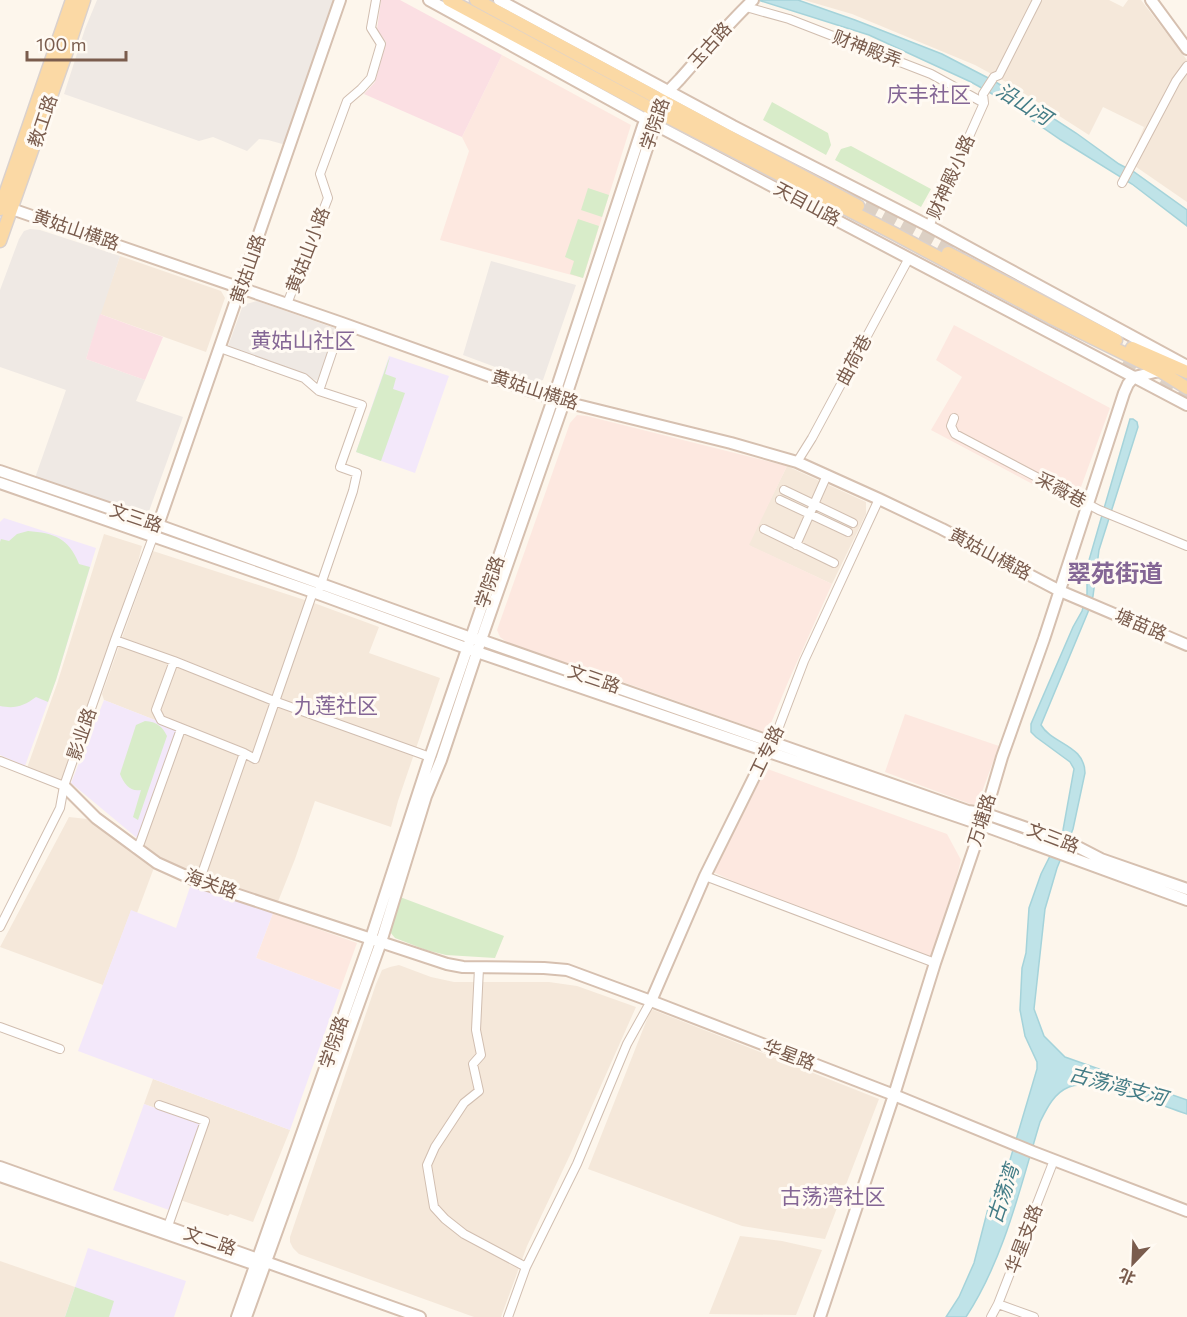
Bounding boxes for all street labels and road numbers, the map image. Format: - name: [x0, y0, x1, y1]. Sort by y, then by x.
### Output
- street label: 玉古路: [683, 17, 735, 72]
- street label: 财神殿弄: [830, 25, 905, 71]
- street label: 教工路: [23, 92, 61, 150]
- street label: 学院路: [635, 95, 673, 153]
- street label: 财神殿小路: [922, 131, 978, 222]
- street label: 天目山路: [771, 177, 844, 230]
- street label: 黄姑山横路: [30, 204, 122, 254]
- street label: 黄姑山小路: [281, 204, 333, 296]
- street label: 黄姑山路: [225, 231, 269, 306]
- street label: 曲荷巷: [831, 331, 876, 389]
- street label: 黄姑山横路: [489, 365, 582, 413]
- street label: 采薇巷: [1033, 466, 1090, 512]
- street label: 文三路: [107, 498, 165, 536]
- street label: 黄姑山横路: [946, 522, 1035, 584]
- street label: 学院路: [470, 553, 508, 611]
- street label: 塘苗路: [1112, 603, 1171, 645]
- street label: 文三路: [565, 659, 623, 697]
- street label: 影业路: [62, 705, 100, 763]
- street label: 工专路: [744, 721, 788, 780]
- street label: 万塘路: [963, 791, 999, 849]
- street label: 文三路: [1024, 817, 1083, 857]
- street label: 海关路: [182, 863, 240, 903]
- street label: 学院路: [314, 1013, 352, 1071]
- street label: 华星路: [760, 1034, 819, 1074]
- street label: 华星支路: [1000, 1201, 1046, 1276]
- street label: 文二路: [181, 1221, 239, 1259]

